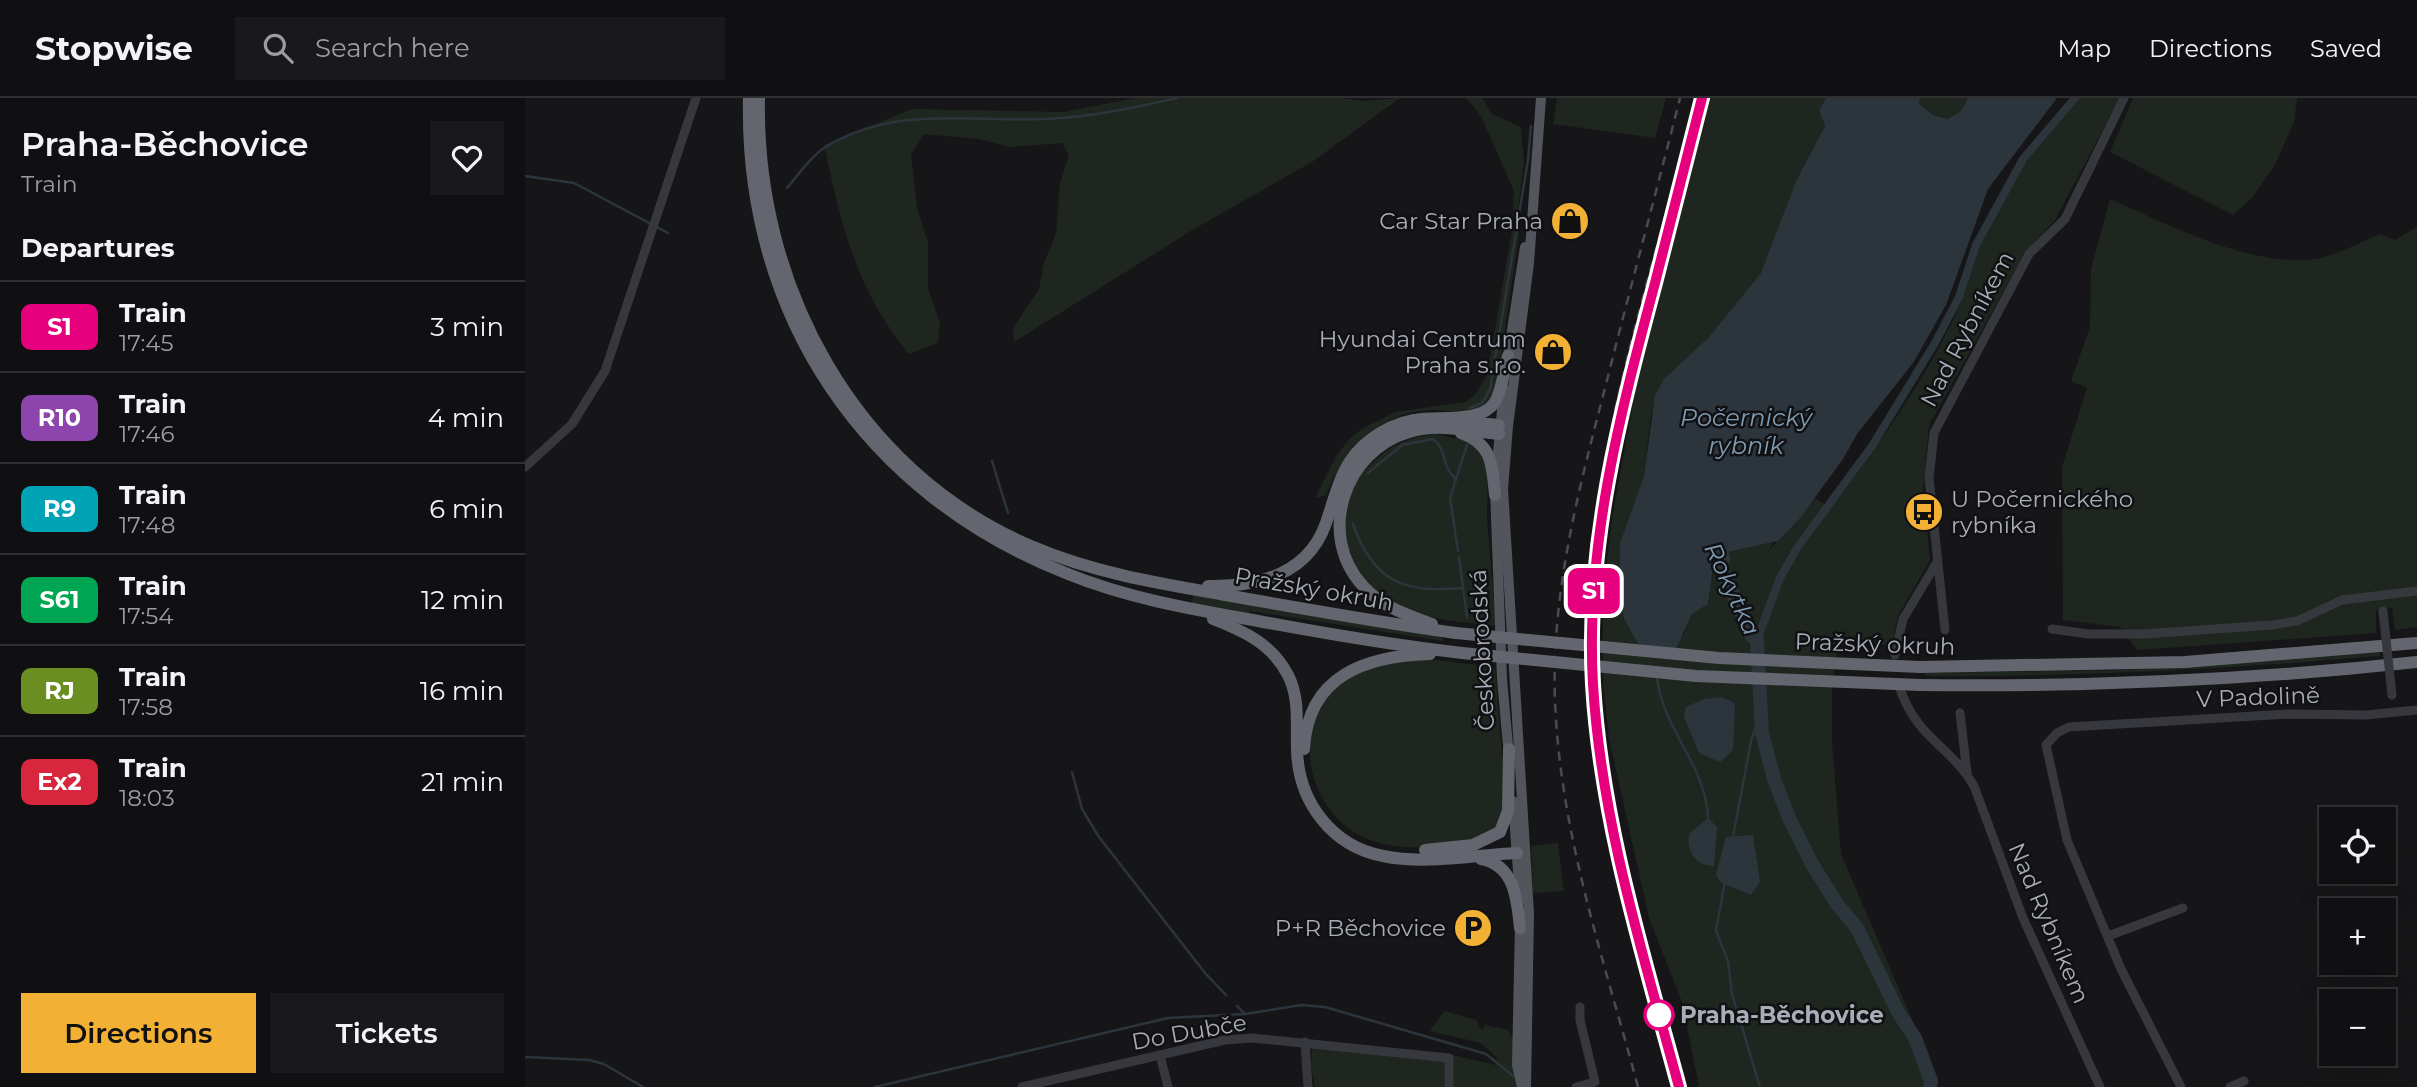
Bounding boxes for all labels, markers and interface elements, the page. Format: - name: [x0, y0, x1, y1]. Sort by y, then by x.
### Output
- search box: [235, 17, 725, 80]
- text: Stopwise: [35, 28, 193, 68]
- icon: search: [259, 29, 297, 67]
- text: Search here: [315, 32, 470, 64]
- text: Map: [2058, 34, 2111, 63]
- text: Directions: [2149, 34, 2272, 63]
- text: Saved: [2310, 34, 2382, 63]
- button: heart: [430, 121, 504, 195]
- text: Praha-Běchovice: [21, 124, 308, 164]
- text: Train: [21, 170, 77, 198]
- shop icon: Car Star Praha: [1549, 200, 1591, 242]
- place label: Car Star Praha: [1379, 207, 1543, 235]
- text: Departures: [21, 232, 175, 264]
- street label: Nad Rybníkem: [1914, 247, 2020, 411]
- text: Train: [119, 297, 187, 329]
- text: 3 min: [430, 311, 504, 343]
- text: S1: [47, 312, 72, 341]
- place label: Hyundai Centrum Praha s.r.o.: [1319, 325, 1526, 379]
- text: 17:45: [119, 329, 173, 357]
- shop icon: Hyundai Centrum Praha s.r.o.: [1532, 331, 1574, 373]
- text: Train: [119, 388, 187, 420]
- text: 4 min: [428, 402, 504, 434]
- text: R10: [38, 403, 81, 432]
- water label: Počernický rybník: [1680, 403, 1814, 460]
- text: 17:46: [119, 420, 174, 448]
- text: Train: [119, 479, 187, 511]
- place label: U Počernického rybníka: [1951, 485, 2133, 539]
- bus stop icon: U Počernického rybníka: [1903, 491, 1945, 533]
- text: 6 min: [429, 493, 504, 525]
- text: R9: [43, 494, 76, 523]
- text: 17:48: [119, 511, 175, 539]
- water label: Rokytka: [1698, 538, 1767, 640]
- street label: Pražský okruh: [1232, 561, 1396, 617]
- line badge: S1: [1563, 568, 1625, 614]
- street label: Českobrodská: [1464, 569, 1500, 731]
- text: Train: [119, 570, 187, 602]
- text: S1: [1582, 576, 1606, 605]
- text: 12 min: [421, 584, 504, 616]
- text: S61: [39, 585, 80, 614]
- text: 17:54: [119, 602, 174, 630]
- street label: Pražský okruh: [1794, 627, 1956, 661]
- text: Train: [119, 661, 187, 693]
- text: 16 min: [420, 675, 504, 707]
- text: RJ: [44, 676, 75, 705]
- street label: V Padolině: [2196, 681, 2320, 713]
- text: 17:58: [119, 693, 173, 721]
- text: Train: [119, 752, 187, 784]
- text: 21 min: [421, 766, 504, 798]
- text: Ex2: [37, 767, 82, 796]
- text: 18:03: [119, 784, 175, 812]
- map controls: [2319, 807, 2396, 1066]
- button: locate: [2319, 807, 2396, 884]
- street label: Nad Rybníkem: [2003, 838, 2095, 1008]
- button: +: [2319, 898, 2396, 975]
- parking icon: P+R Běchovice: [1452, 907, 1494, 949]
- place label: P+R Běchovice: [1275, 914, 1446, 942]
- button: −: [2319, 989, 2396, 1066]
- button: Directions: [21, 993, 256, 1073]
- button: Tickets: [270, 993, 504, 1073]
- marker: Praha-Běchovice: [1644, 1000, 1674, 1030]
- place label: Praha-Běchovice: [1680, 1001, 1884, 1029]
- street label: Do Dubče: [1129, 1008, 1249, 1056]

